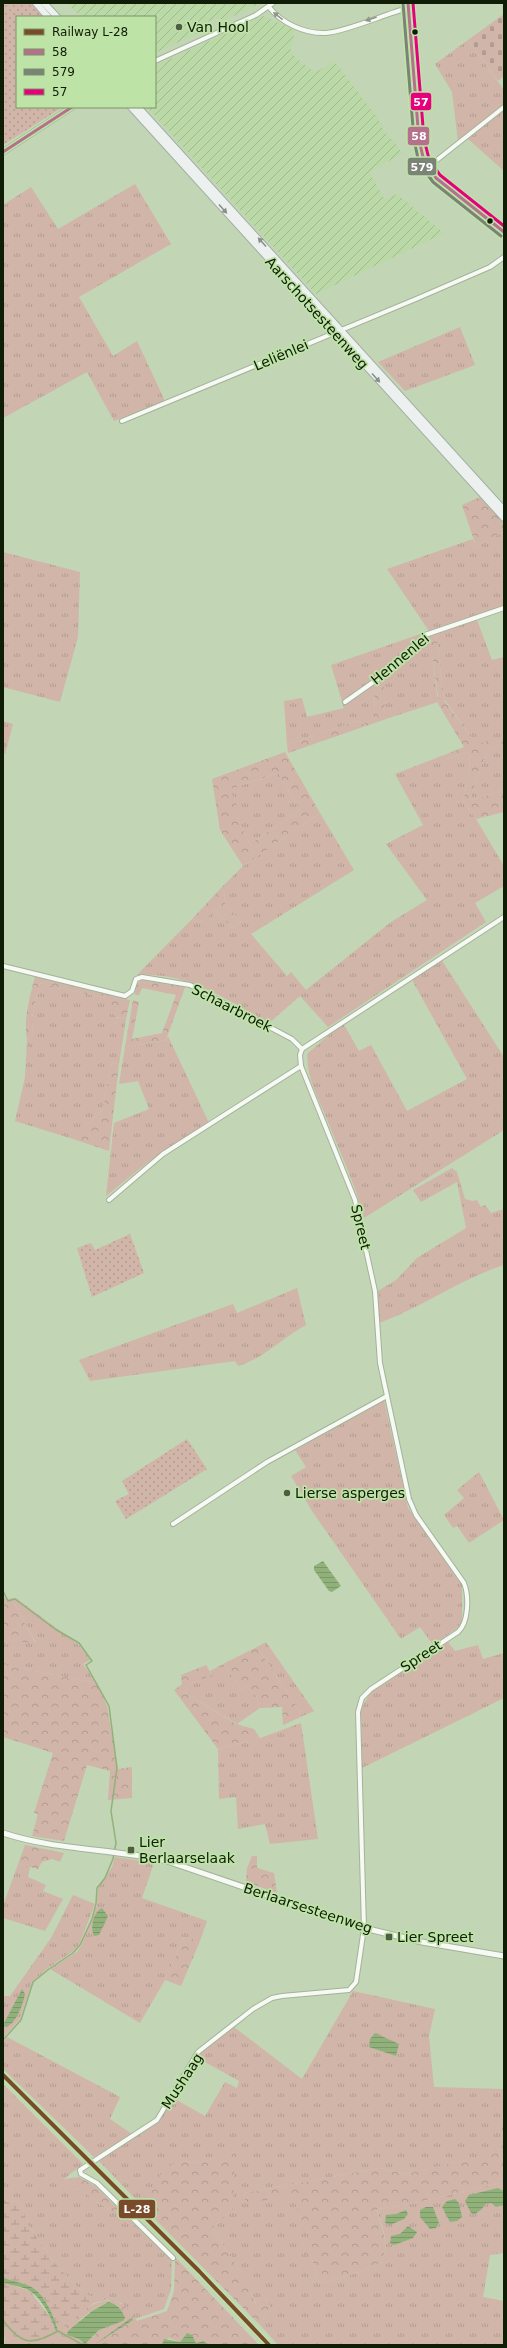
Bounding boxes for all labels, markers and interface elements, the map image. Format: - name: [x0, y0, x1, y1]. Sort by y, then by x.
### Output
- one-way arrow: [273, 12, 284, 21]
- legend: [16, 16, 156, 108]
- one-way arrow: [365, 16, 377, 22]
- place label: Van Hool: [187, 19, 249, 35]
- marker: Van Hool: [174, 22, 184, 32]
- text: Railway L-28: [52, 25, 128, 39]
- unlabelled marker: [410, 27, 420, 37]
- text: 58: [52, 45, 67, 59]
- text: 579: [52, 65, 75, 79]
- text: 57: [52, 85, 67, 99]
- line badge: 57: [410, 92, 432, 111]
- text: 57: [413, 96, 429, 109]
- line badge: 58: [407, 126, 430, 146]
- text: 58: [411, 130, 427, 143]
- line badge: 579: [407, 157, 437, 176]
- text: 579: [411, 161, 433, 174]
- one-way arrow: [218, 204, 227, 214]
- unlabelled marker: [485, 216, 495, 226]
- one-way arrow: [257, 237, 266, 248]
- street label: Aarschotsesteenweg: [262, 254, 372, 372]
- street label: Leliënlei: [251, 336, 311, 374]
- one-way arrow: [371, 373, 380, 382]
- street label: Hennenlei: [368, 630, 432, 688]
- street label: Schaarbroek: [189, 981, 276, 1036]
- street label: Spreet: [348, 1203, 374, 1252]
- place label: Lierse asperges: [295, 1485, 405, 1501]
- marker: Lierse asperges: [282, 1488, 292, 1498]
- street label: Spreet: [397, 1637, 445, 1675]
- place label: Lier Berlaarselaak: [139, 1834, 236, 1866]
- marker: Lier Berlaarselaak: [126, 1845, 136, 1855]
- street label: Berlaarsesteenweg: [242, 1880, 374, 1936]
- place label: Lier Spreet: [397, 1929, 474, 1945]
- marker: Lier Spreet: [384, 1932, 394, 1942]
- street label: Mushaag: [158, 2050, 206, 2112]
- line badge: L-28: [118, 2199, 156, 2219]
- text: L-28: [124, 2203, 150, 2216]

